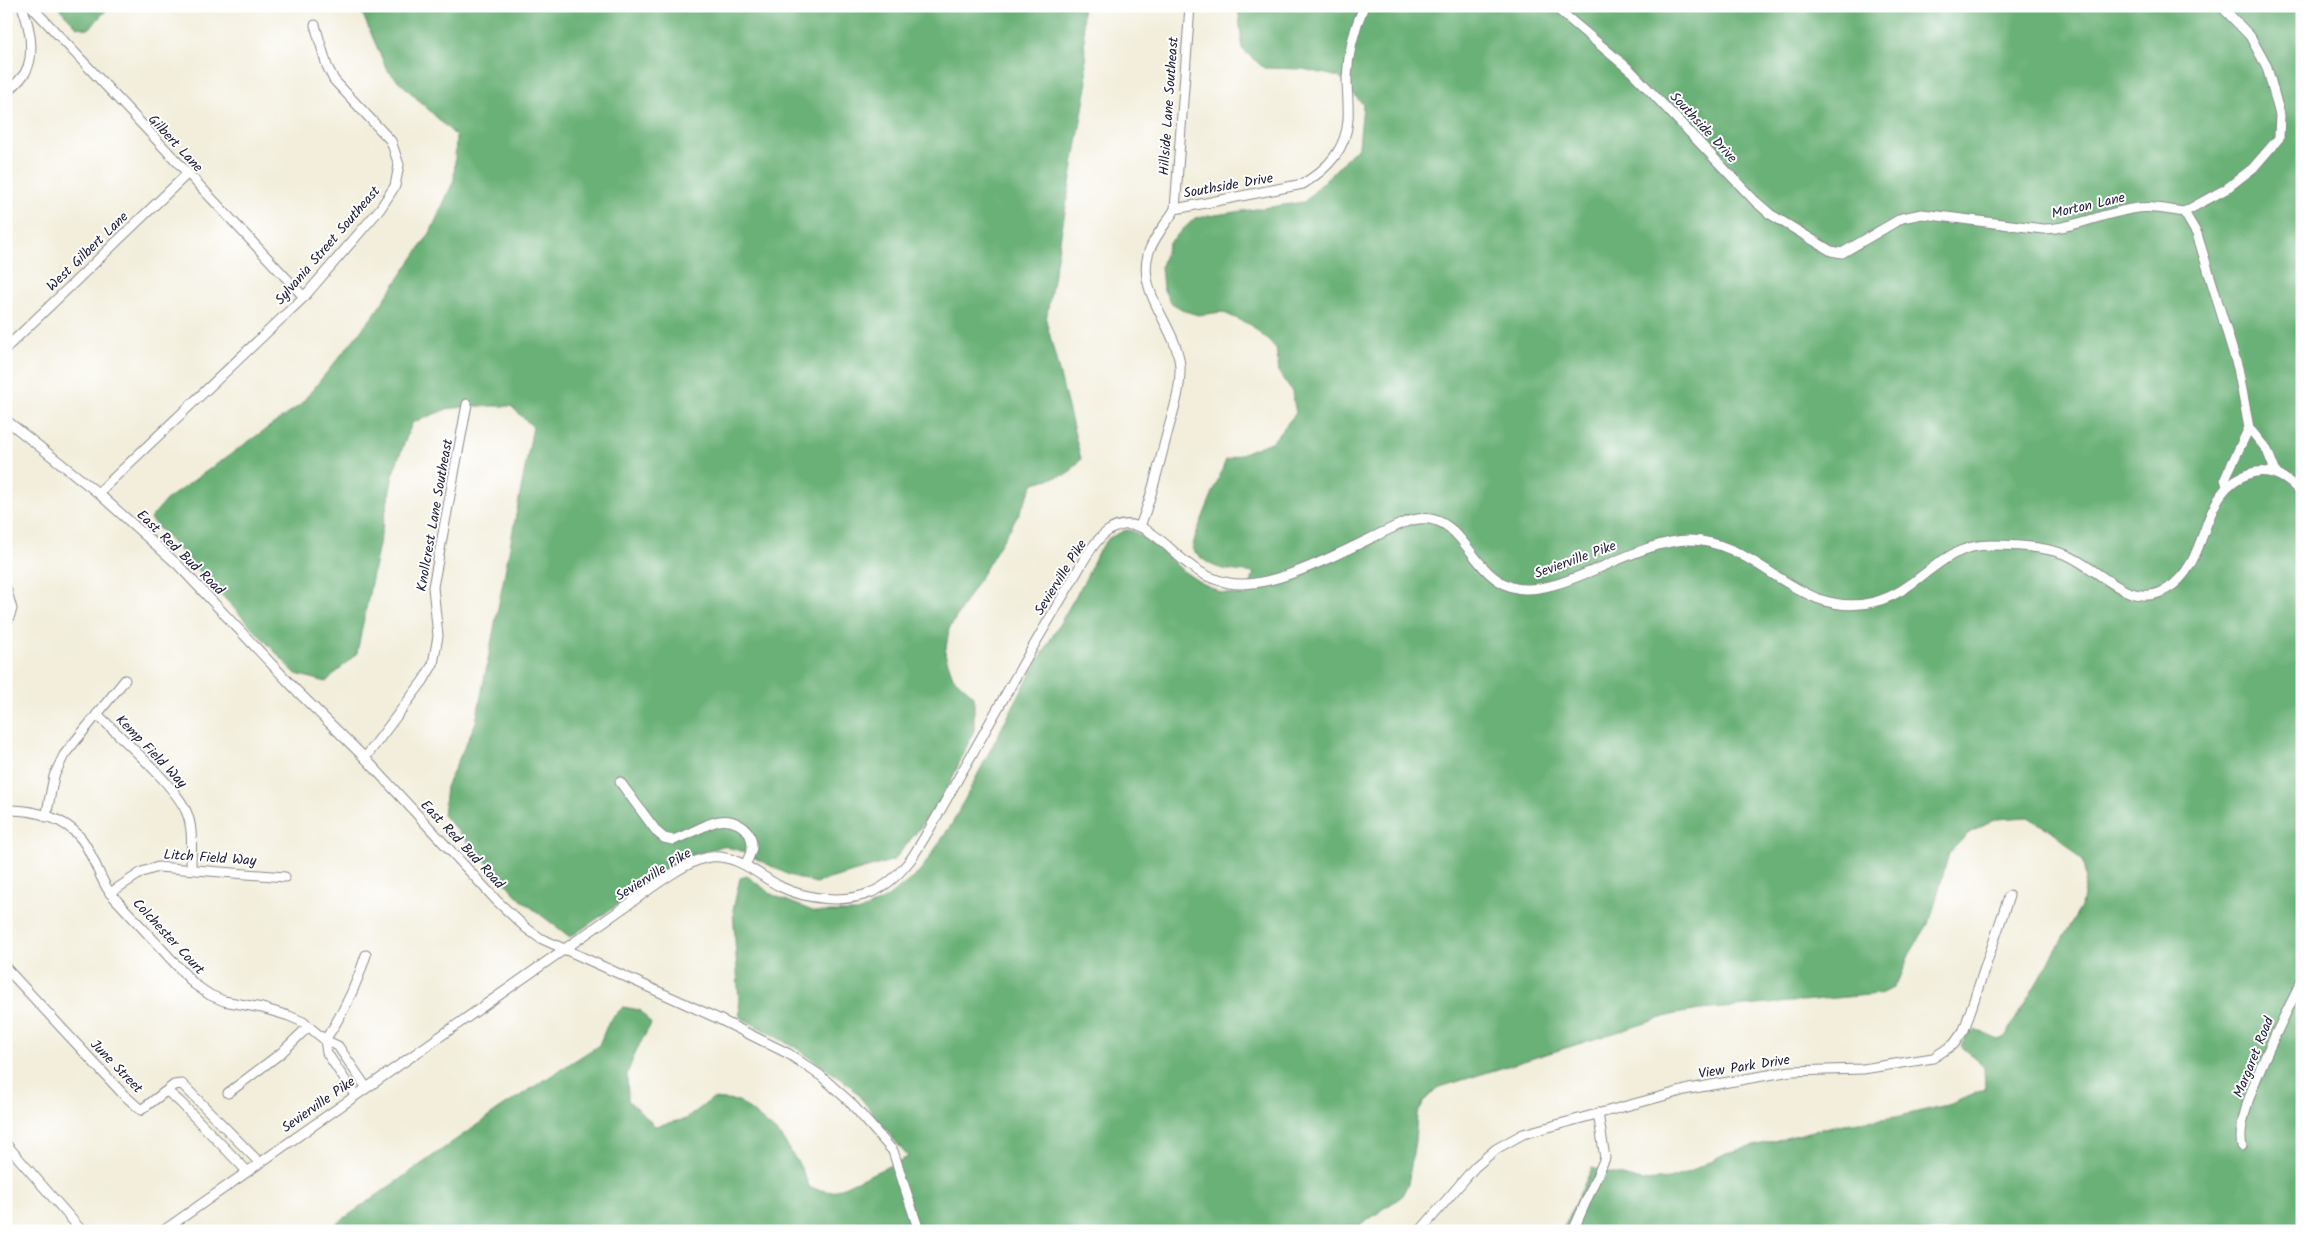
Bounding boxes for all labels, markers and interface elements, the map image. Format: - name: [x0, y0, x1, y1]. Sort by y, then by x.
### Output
- street label: Hillside Lane Southeast: [1153, 35, 1185, 176]
- street label: Southside Drive: [1664, 87, 1743, 169]
- street label: Gilbert Lane: [142, 110, 209, 178]
- street label: Southside Drive: [1182, 167, 1275, 205]
- street label: Sylvania Street Southeast: [270, 181, 386, 310]
- street label: Morton Lane: [2049, 187, 2128, 225]
- street label: West Gilbert Lane: [42, 206, 134, 297]
- street label: Knollcrest Lane Southeast: [411, 437, 459, 593]
- street label: East Red Bud Road: [131, 505, 230, 601]
- street label: Sevierville Pike: [1029, 535, 1093, 620]
- street label: Sevierville Pike: [1531, 535, 1620, 585]
- street label: Kemp Field Way: [110, 710, 193, 794]
- street label: East Red Bud Road: [415, 795, 510, 895]
- street label: Sevierville Pike: [611, 842, 696, 907]
- street label: Litch Field Way: [163, 844, 257, 872]
- street label: Colchester Court: [127, 893, 210, 980]
- street label: Margaret Road: [2228, 1013, 2281, 1101]
- street label: June Street: [85, 1035, 148, 1099]
- street label: View Park Drive: [1697, 1049, 1792, 1085]
- street label: Sevierville Pike: [277, 1071, 361, 1138]

